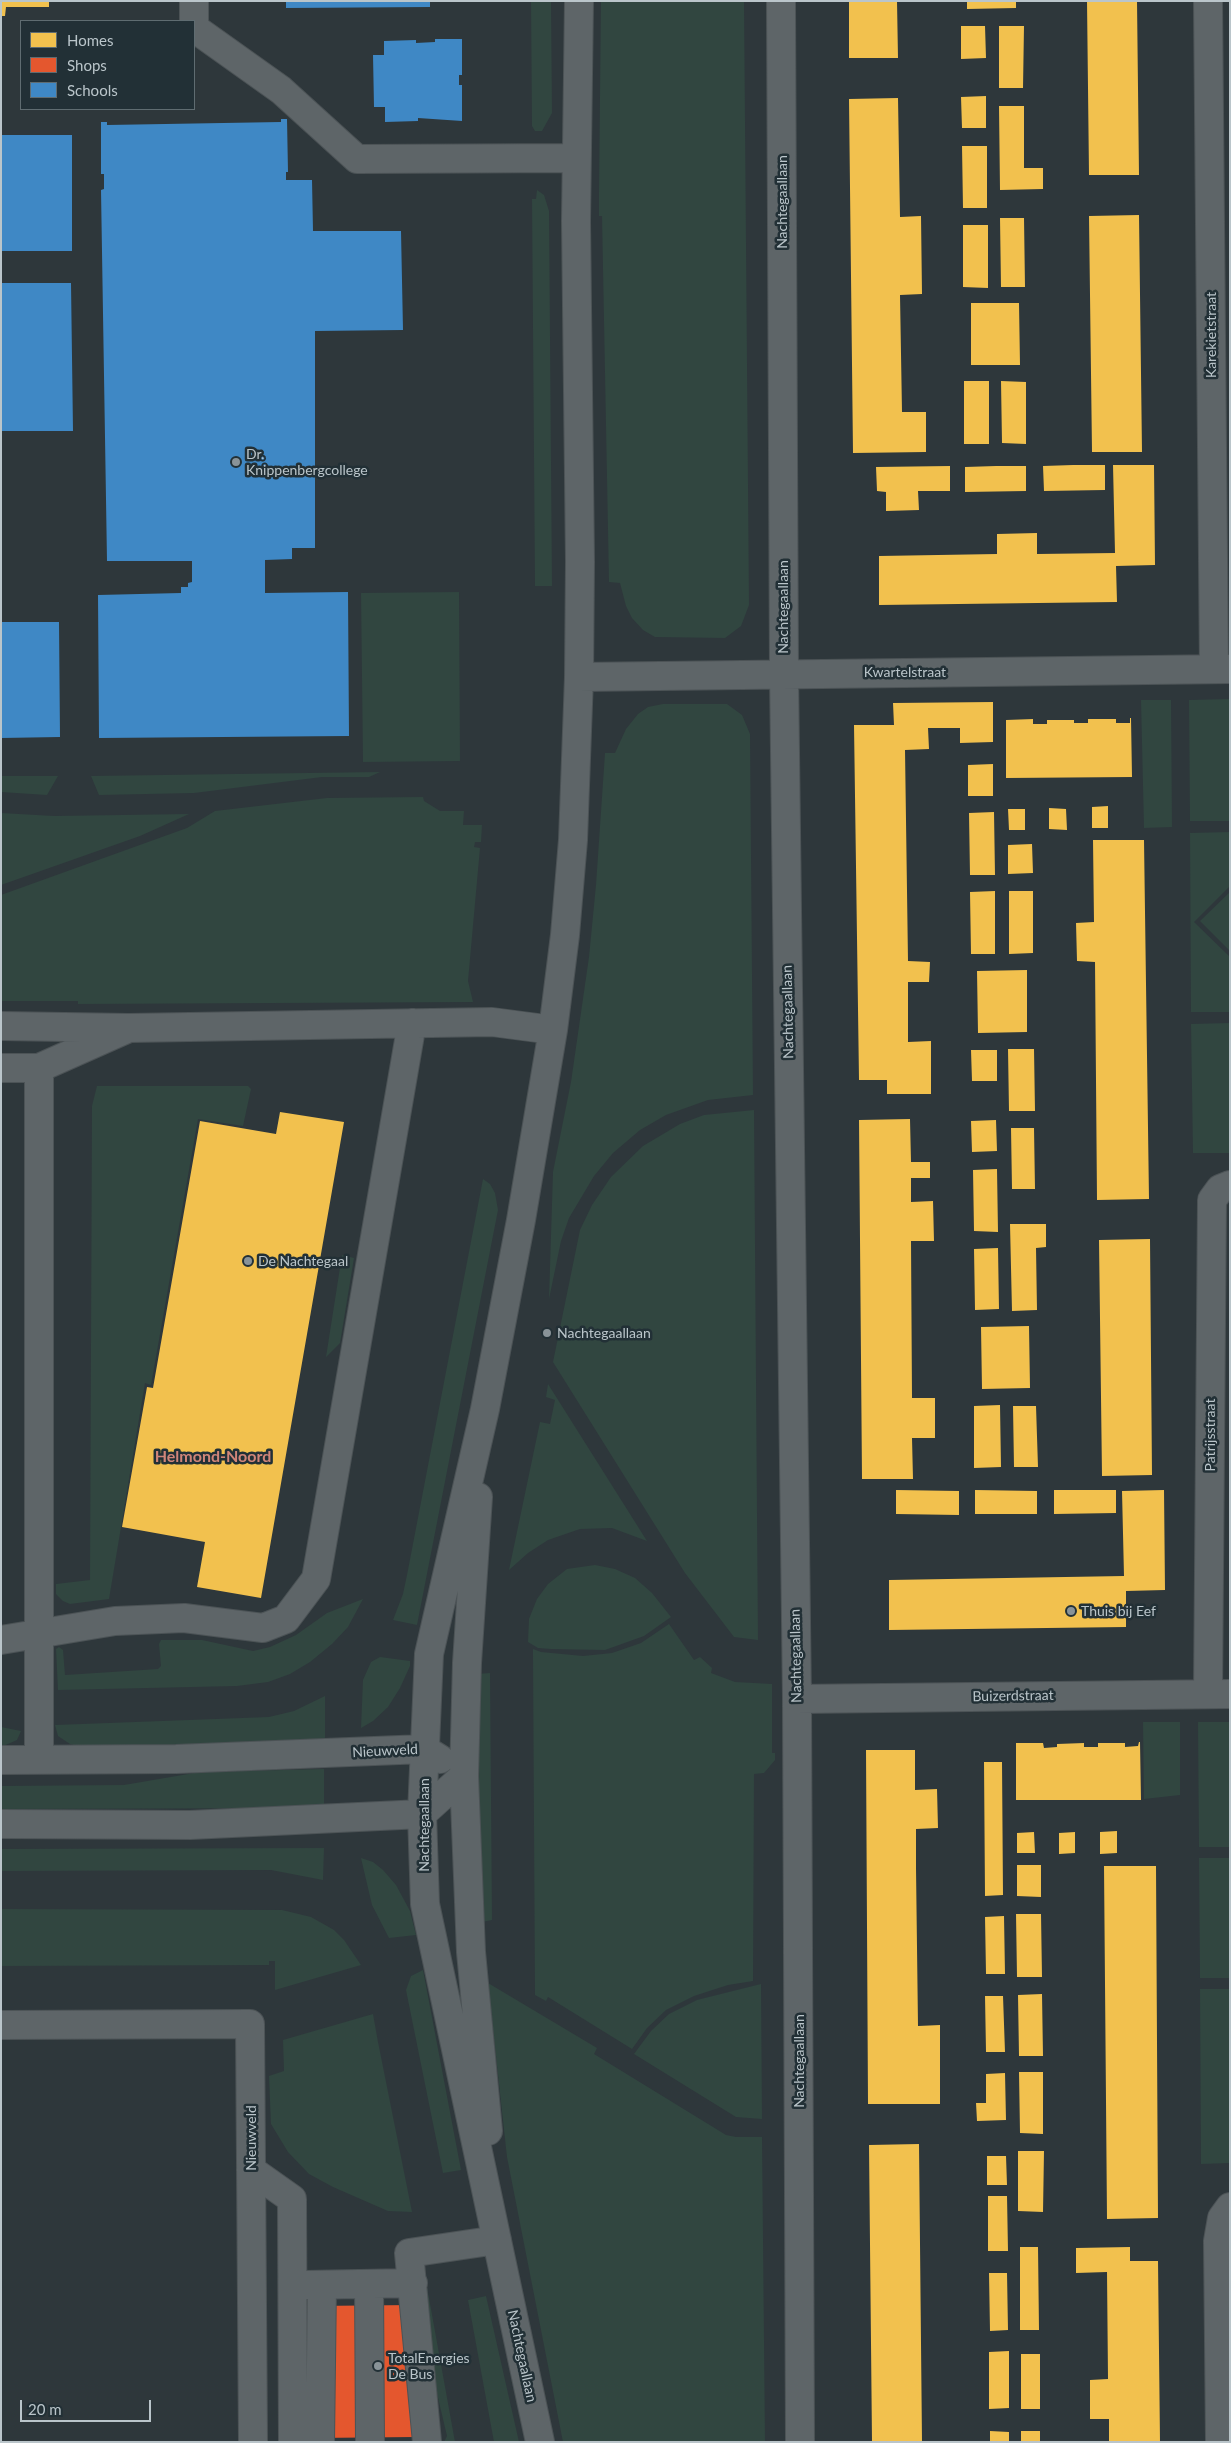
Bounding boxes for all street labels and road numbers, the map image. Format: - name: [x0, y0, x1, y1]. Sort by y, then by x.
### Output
- street label: Nachtegaallaan: [774, 155, 790, 249]
- street label: Karekietstraat: [1203, 292, 1219, 378]
- street label: Nachtegaallaan: [775, 560, 791, 654]
- street label: Kwartelstraat: [864, 664, 946, 680]
- street label: Nachtegaallaan: [779, 965, 797, 1059]
- street label: Patrijsstraat: [1202, 1399, 1218, 1471]
- street label: Nachtegaallaan: [787, 1609, 805, 1703]
- street label: Buizerdstraat: [972, 1687, 1054, 1705]
- street label: Nieuwveld: [352, 1741, 418, 1761]
- street label: Nachtegaallaan: [416, 1778, 432, 1872]
- street label: Nachtegaallaan: [791, 2014, 807, 2108]
- street label: Nieuwveld: [243, 2105, 259, 2171]
- street label: Nachtegaallaan: [504, 2308, 540, 2404]

